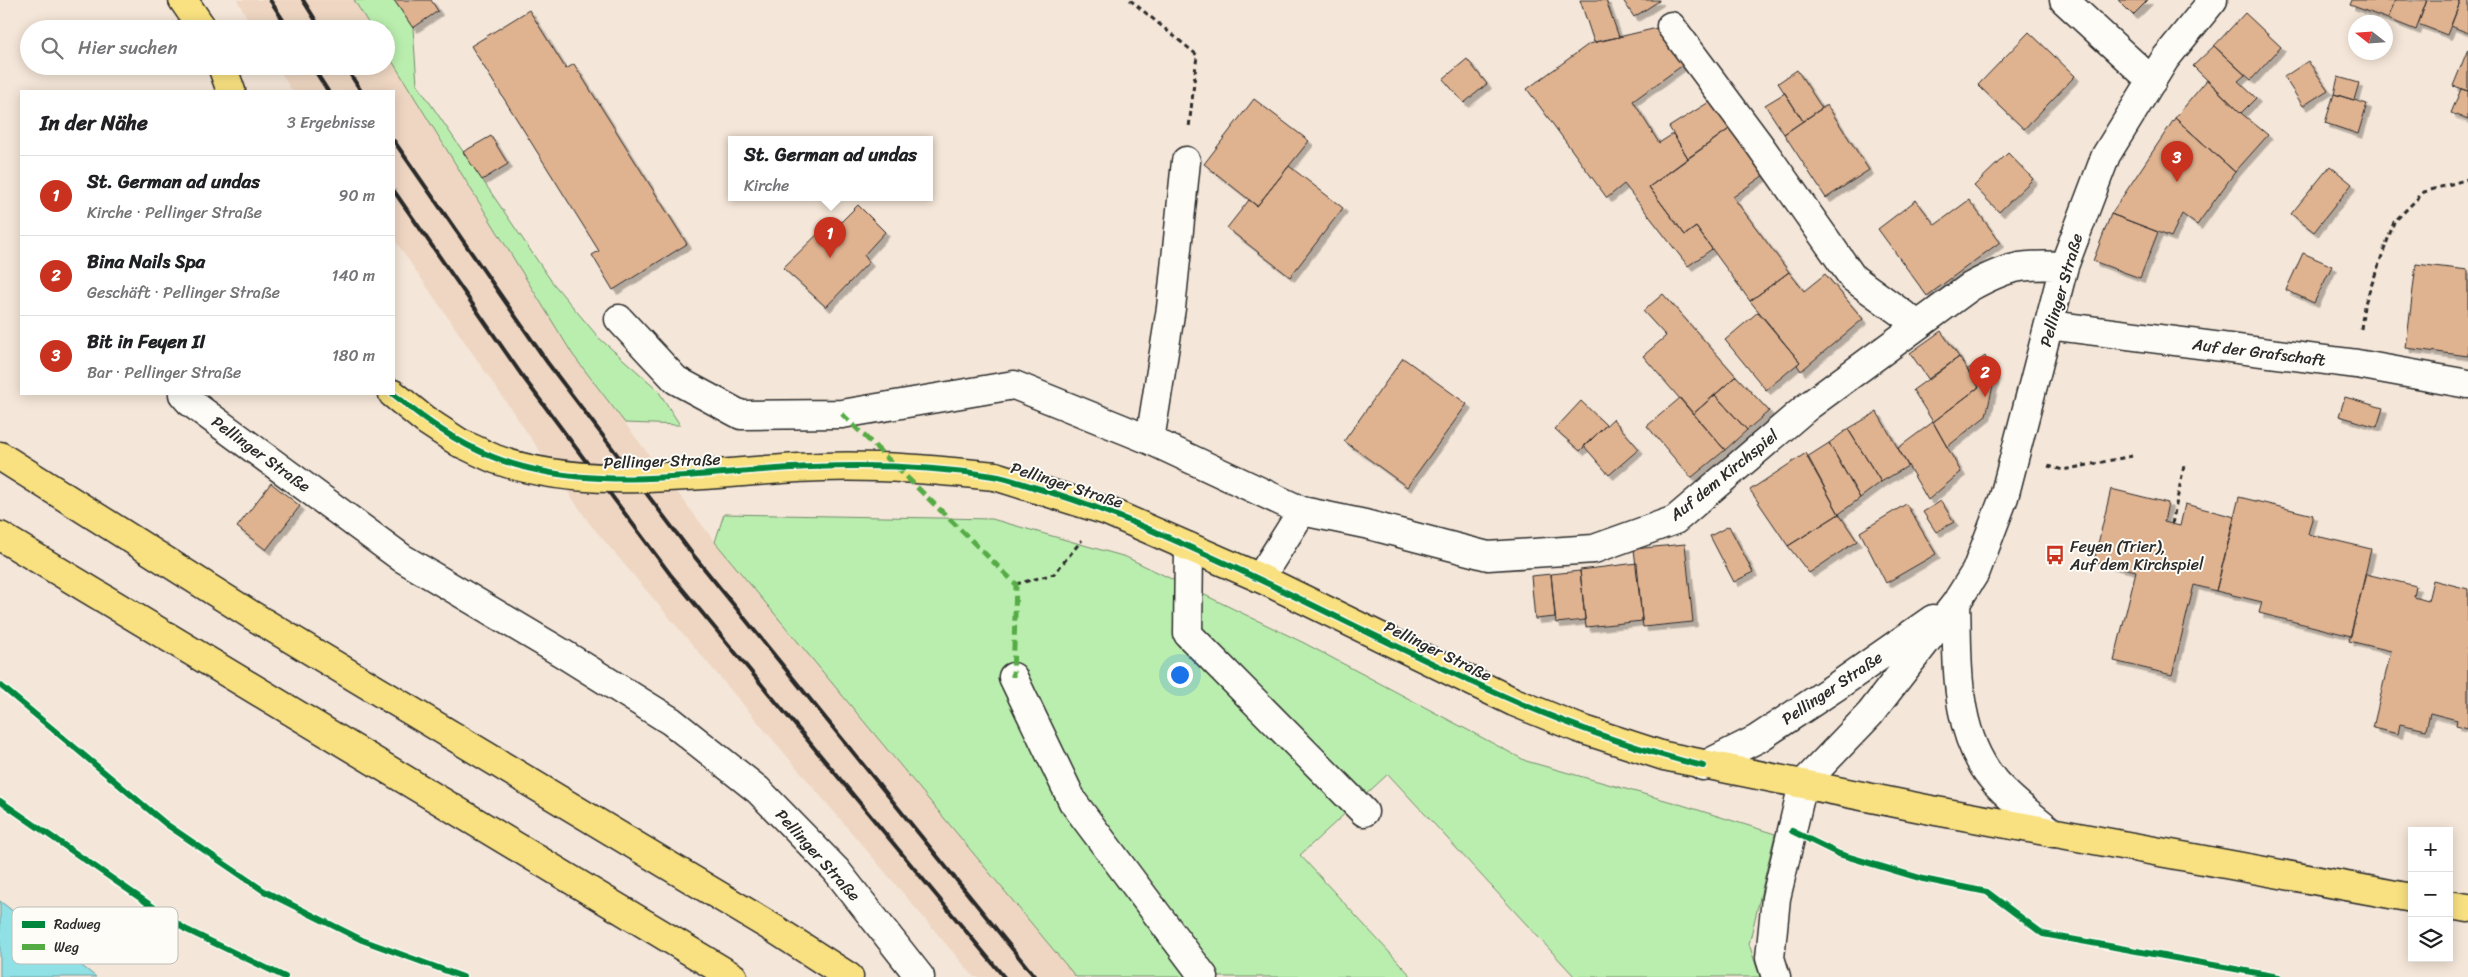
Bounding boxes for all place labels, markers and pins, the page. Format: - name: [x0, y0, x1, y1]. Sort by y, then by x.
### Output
- pin: 3: [2161, 141, 2193, 182]
- pin: 1: [814, 217, 846, 258]
- pin: 2: [1969, 356, 2001, 397]
- place label: Feyen (Trier), Auf dem Kirchspiel: [2069, 532, 2204, 579]
- bus stop icon: Feyen (Trier), Auf dem Kirchspiel: [2044, 544, 2066, 566]

